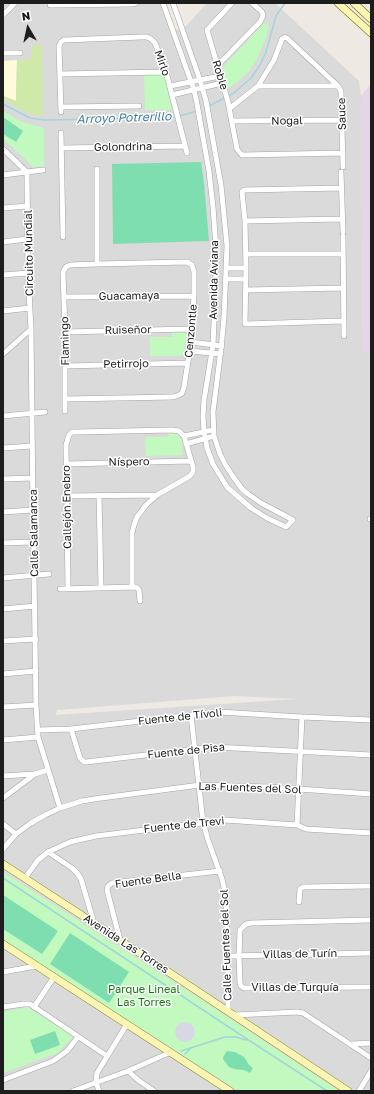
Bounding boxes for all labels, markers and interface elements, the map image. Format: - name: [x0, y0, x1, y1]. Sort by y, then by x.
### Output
- north arrow: [8, 8, 48, 48]
- text: N: [21, 9, 31, 23]
- street label: Mirlo: [151, 48, 173, 78]
- street label: Roble: [209, 58, 231, 92]
- street label: Sauce: [335, 98, 349, 130]
- water label: Arroyo Potrerillo: [76, 109, 172, 127]
- street label: Nogal: [271, 114, 303, 128]
- street label: Golondrina: [94, 140, 152, 154]
- street label: Circuito Mundial: [22, 210, 36, 296]
- street label: Avenida Aviana: [207, 240, 221, 320]
- street label: Guacamaya: [99, 289, 159, 303]
- street label: Cenzontle: [182, 304, 200, 358]
- street label: Flamingo: [58, 316, 72, 366]
- street label: Ruiseñor: [105, 323, 151, 337]
- street label: Petirrojo: [103, 357, 149, 371]
- street label: Níspero: [108, 455, 150, 469]
- street label: Callejón Enebro: [60, 465, 74, 549]
- street label: Calle Salamanca: [27, 489, 41, 577]
- street label: Fuente de Tívoli: [137, 706, 223, 728]
- street label: Fuente de Pisa: [147, 740, 225, 762]
- street label: Las Fuentes del Sol: [198, 780, 302, 796]
- street label: Fuente de Trevi: [143, 814, 225, 836]
- street label: Fuente Bella: [114, 869, 182, 891]
- street label: Calle Fuentes del Sol: [217, 889, 235, 1001]
- street label: Avenida Las Torres: [81, 912, 171, 976]
- street label: Villas de Turín: [263, 947, 337, 961]
- street label: Villas de Turquía: [251, 981, 339, 995]
- park label: Parque Lineal Las Torres: [108, 983, 180, 1009]

